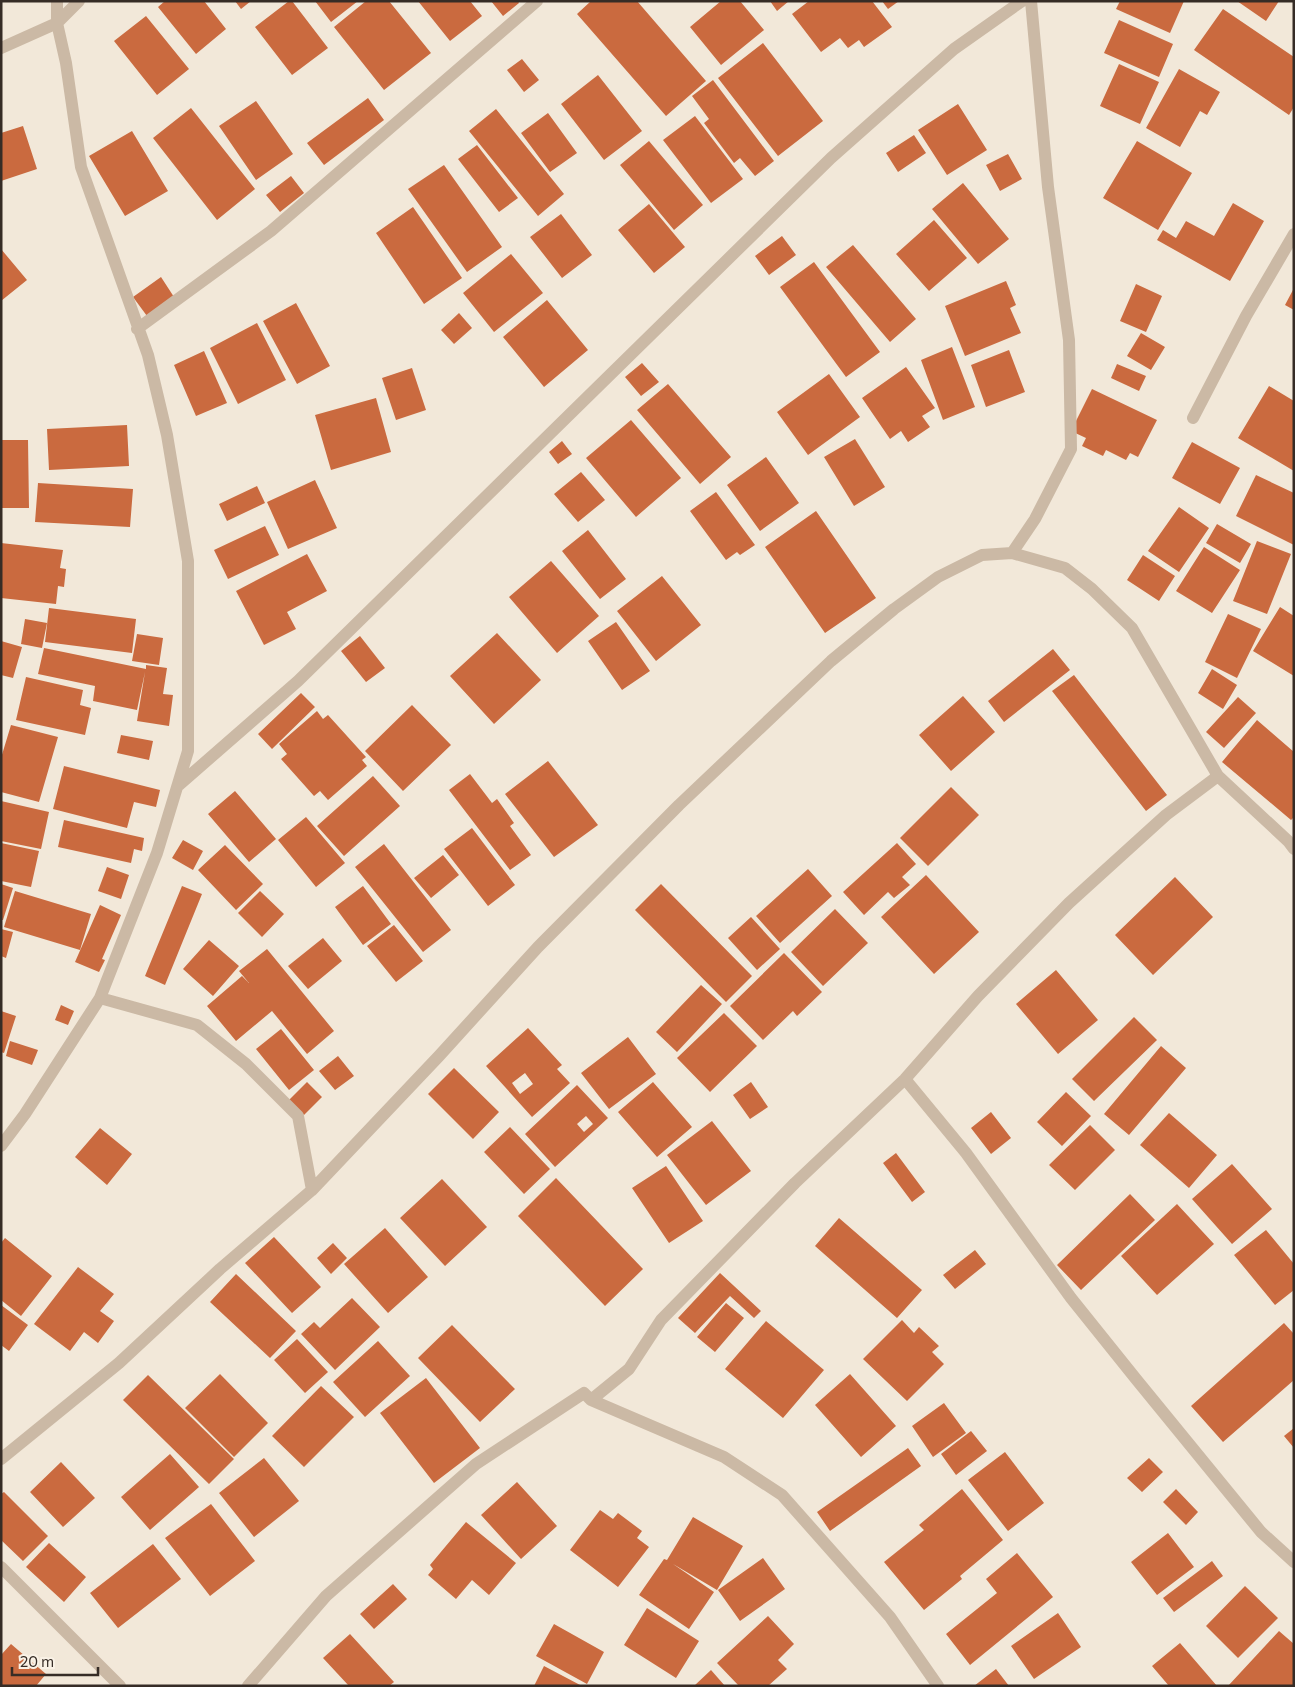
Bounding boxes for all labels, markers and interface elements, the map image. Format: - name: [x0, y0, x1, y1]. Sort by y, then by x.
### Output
- scale bar: [12, 1644, 99, 1676]
- text: 20 m: [20, 1652, 54, 1670]

